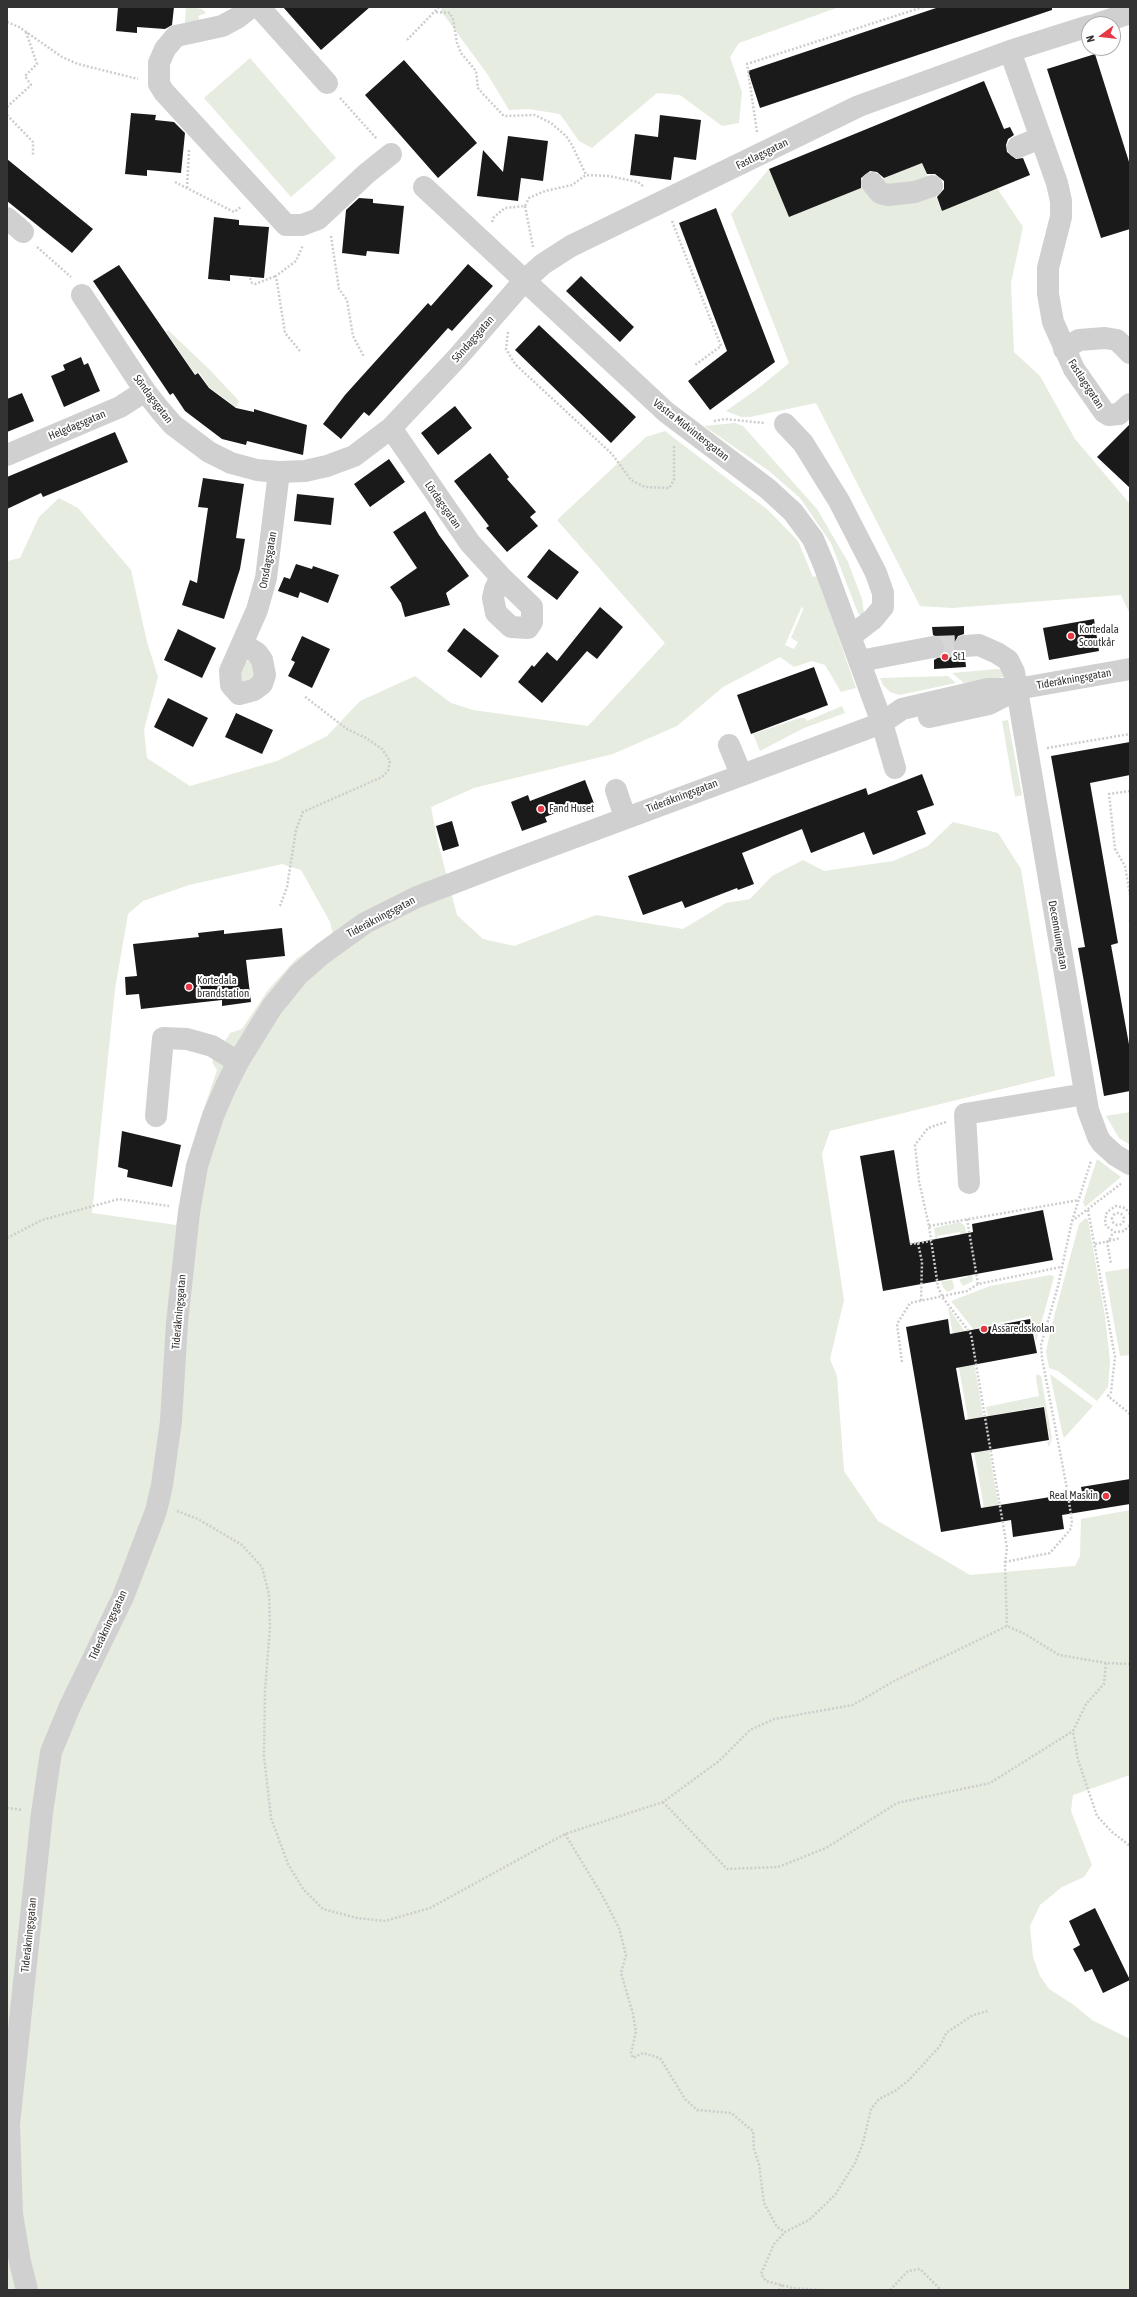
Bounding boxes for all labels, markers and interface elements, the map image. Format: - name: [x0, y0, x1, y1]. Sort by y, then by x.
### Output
- north arrow: [1081, 16, 1121, 56]
- text: N: [1084, 34, 1097, 44]
- street label: Fastlagsgatan: [734, 136, 790, 172]
- street label: Söndagsgatan: [449, 313, 497, 365]
- street label: Fastlagsgatan: [1065, 357, 1107, 411]
- street label: Söndagsgatan: [130, 372, 176, 426]
- street label: Västra Midvintersgatan: [650, 396, 732, 464]
- street label: Helgdagsgatan: [46, 407, 108, 443]
- street label: Lördagsgatan: [422, 479, 464, 531]
- street label: Onsdagsgatan: [256, 530, 280, 590]
- place label: Kortedala Scoutkår: [1079, 623, 1119, 649]
- marker: Kortedala Scoutkår: [1066, 631, 1076, 641]
- place label: St1: [953, 650, 966, 664]
- marker: St1: [940, 652, 950, 662]
- street label: Tideräkningsgatan: [1036, 666, 1112, 692]
- street label: Tideräkningsgatan: [644, 776, 720, 816]
- place label: Fand Huset: [549, 802, 594, 816]
- marker: Fand Huset: [536, 804, 546, 814]
- street label: Tideräkningsgatan: [345, 893, 417, 941]
- street label: Decenniumgatan: [1045, 899, 1071, 971]
- place label: Kortedala brandstation: [197, 974, 249, 1000]
- marker: Kortedala brandstation: [184, 982, 194, 992]
- street label: Tideräkningsgatan: [169, 1274, 189, 1350]
- place label: Assaredsskolan: [992, 1322, 1055, 1336]
- marker: Assaredsskolan: [979, 1324, 989, 1334]
- place label: Real Maskin: [1049, 1489, 1098, 1503]
- marker: Real Maskin: [1101, 1491, 1111, 1501]
- street label: Tideräkningsgatan: [86, 1588, 130, 1662]
- street label: Tideräkningsgatan: [18, 1897, 40, 1973]

